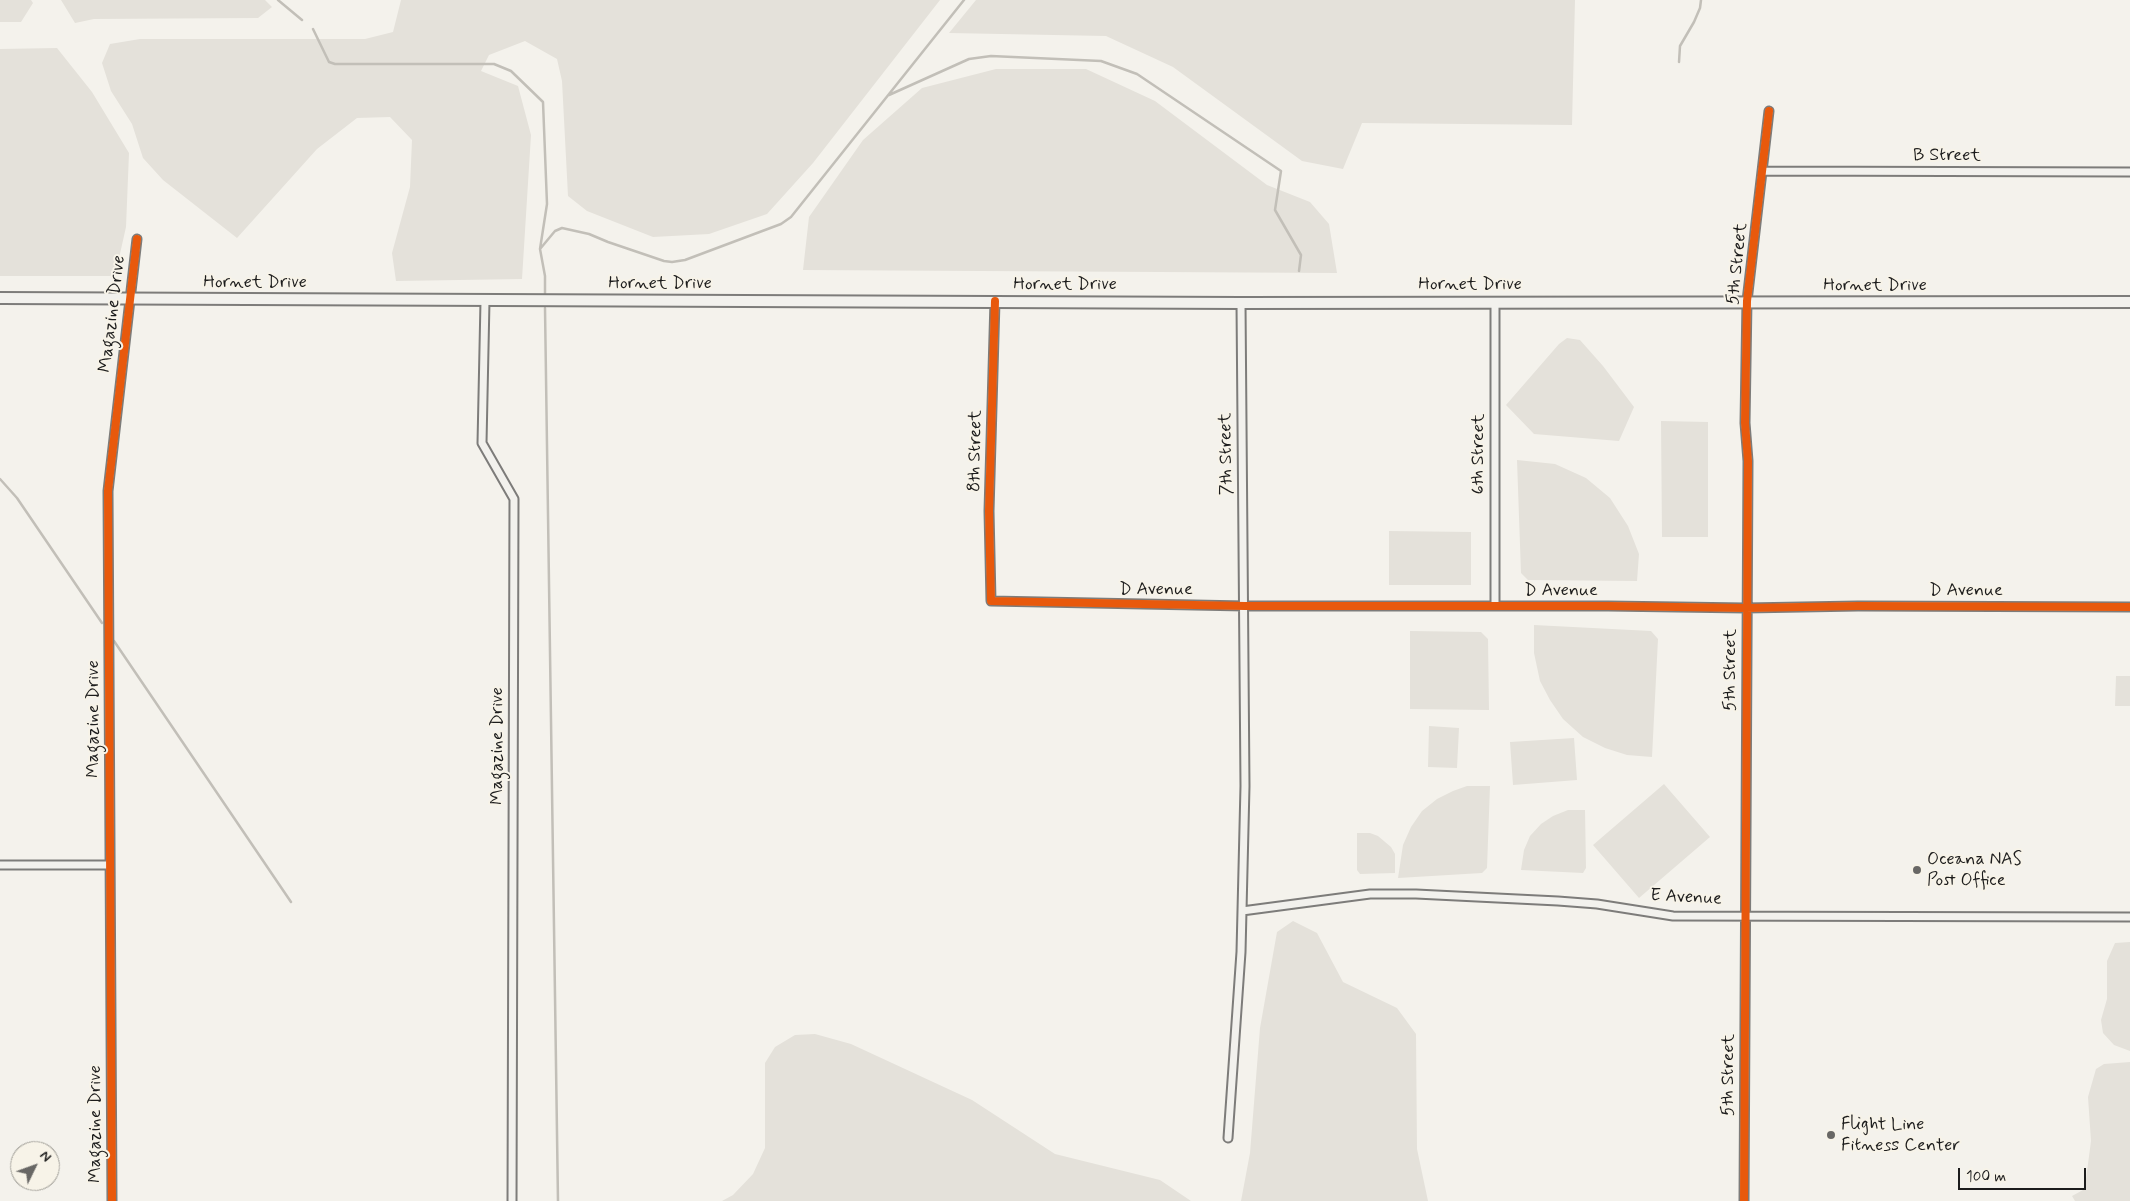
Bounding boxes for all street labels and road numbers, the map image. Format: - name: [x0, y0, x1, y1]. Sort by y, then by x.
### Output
- street label: B Street: [1913, 145, 1981, 167]
- street label: 5th Street: [1723, 222, 1753, 306]
- street label: Magazine Drive: [95, 254, 131, 374]
- street label: Hornet Drive: [203, 272, 307, 294]
- street label: Hornet Drive: [608, 273, 712, 295]
- street label: Hornet Drive: [1013, 274, 1117, 296]
- street label: Hornet Drive: [1418, 274, 1522, 296]
- street label: Hornet Drive: [1823, 275, 1927, 297]
- street label: 8th Street: [964, 410, 988, 492]
- street label: 7th Street: [1215, 413, 1239, 495]
- street label: 6th Street: [1468, 414, 1490, 494]
- street label: D Avenue: [1119, 579, 1193, 601]
- street label: D Avenue: [1524, 580, 1598, 602]
- street label: D Avenue: [1929, 580, 2003, 602]
- street label: 5th Street: [1720, 629, 1742, 711]
- street label: Magazine Drive: [83, 660, 105, 778]
- street label: Magazine Drive: [487, 687, 509, 805]
- street label: E Avenue: [1650, 885, 1722, 911]
- street label: 5th Street: [1718, 1034, 1740, 1116]
- street label: Magazine Drive: [85, 1065, 107, 1183]

